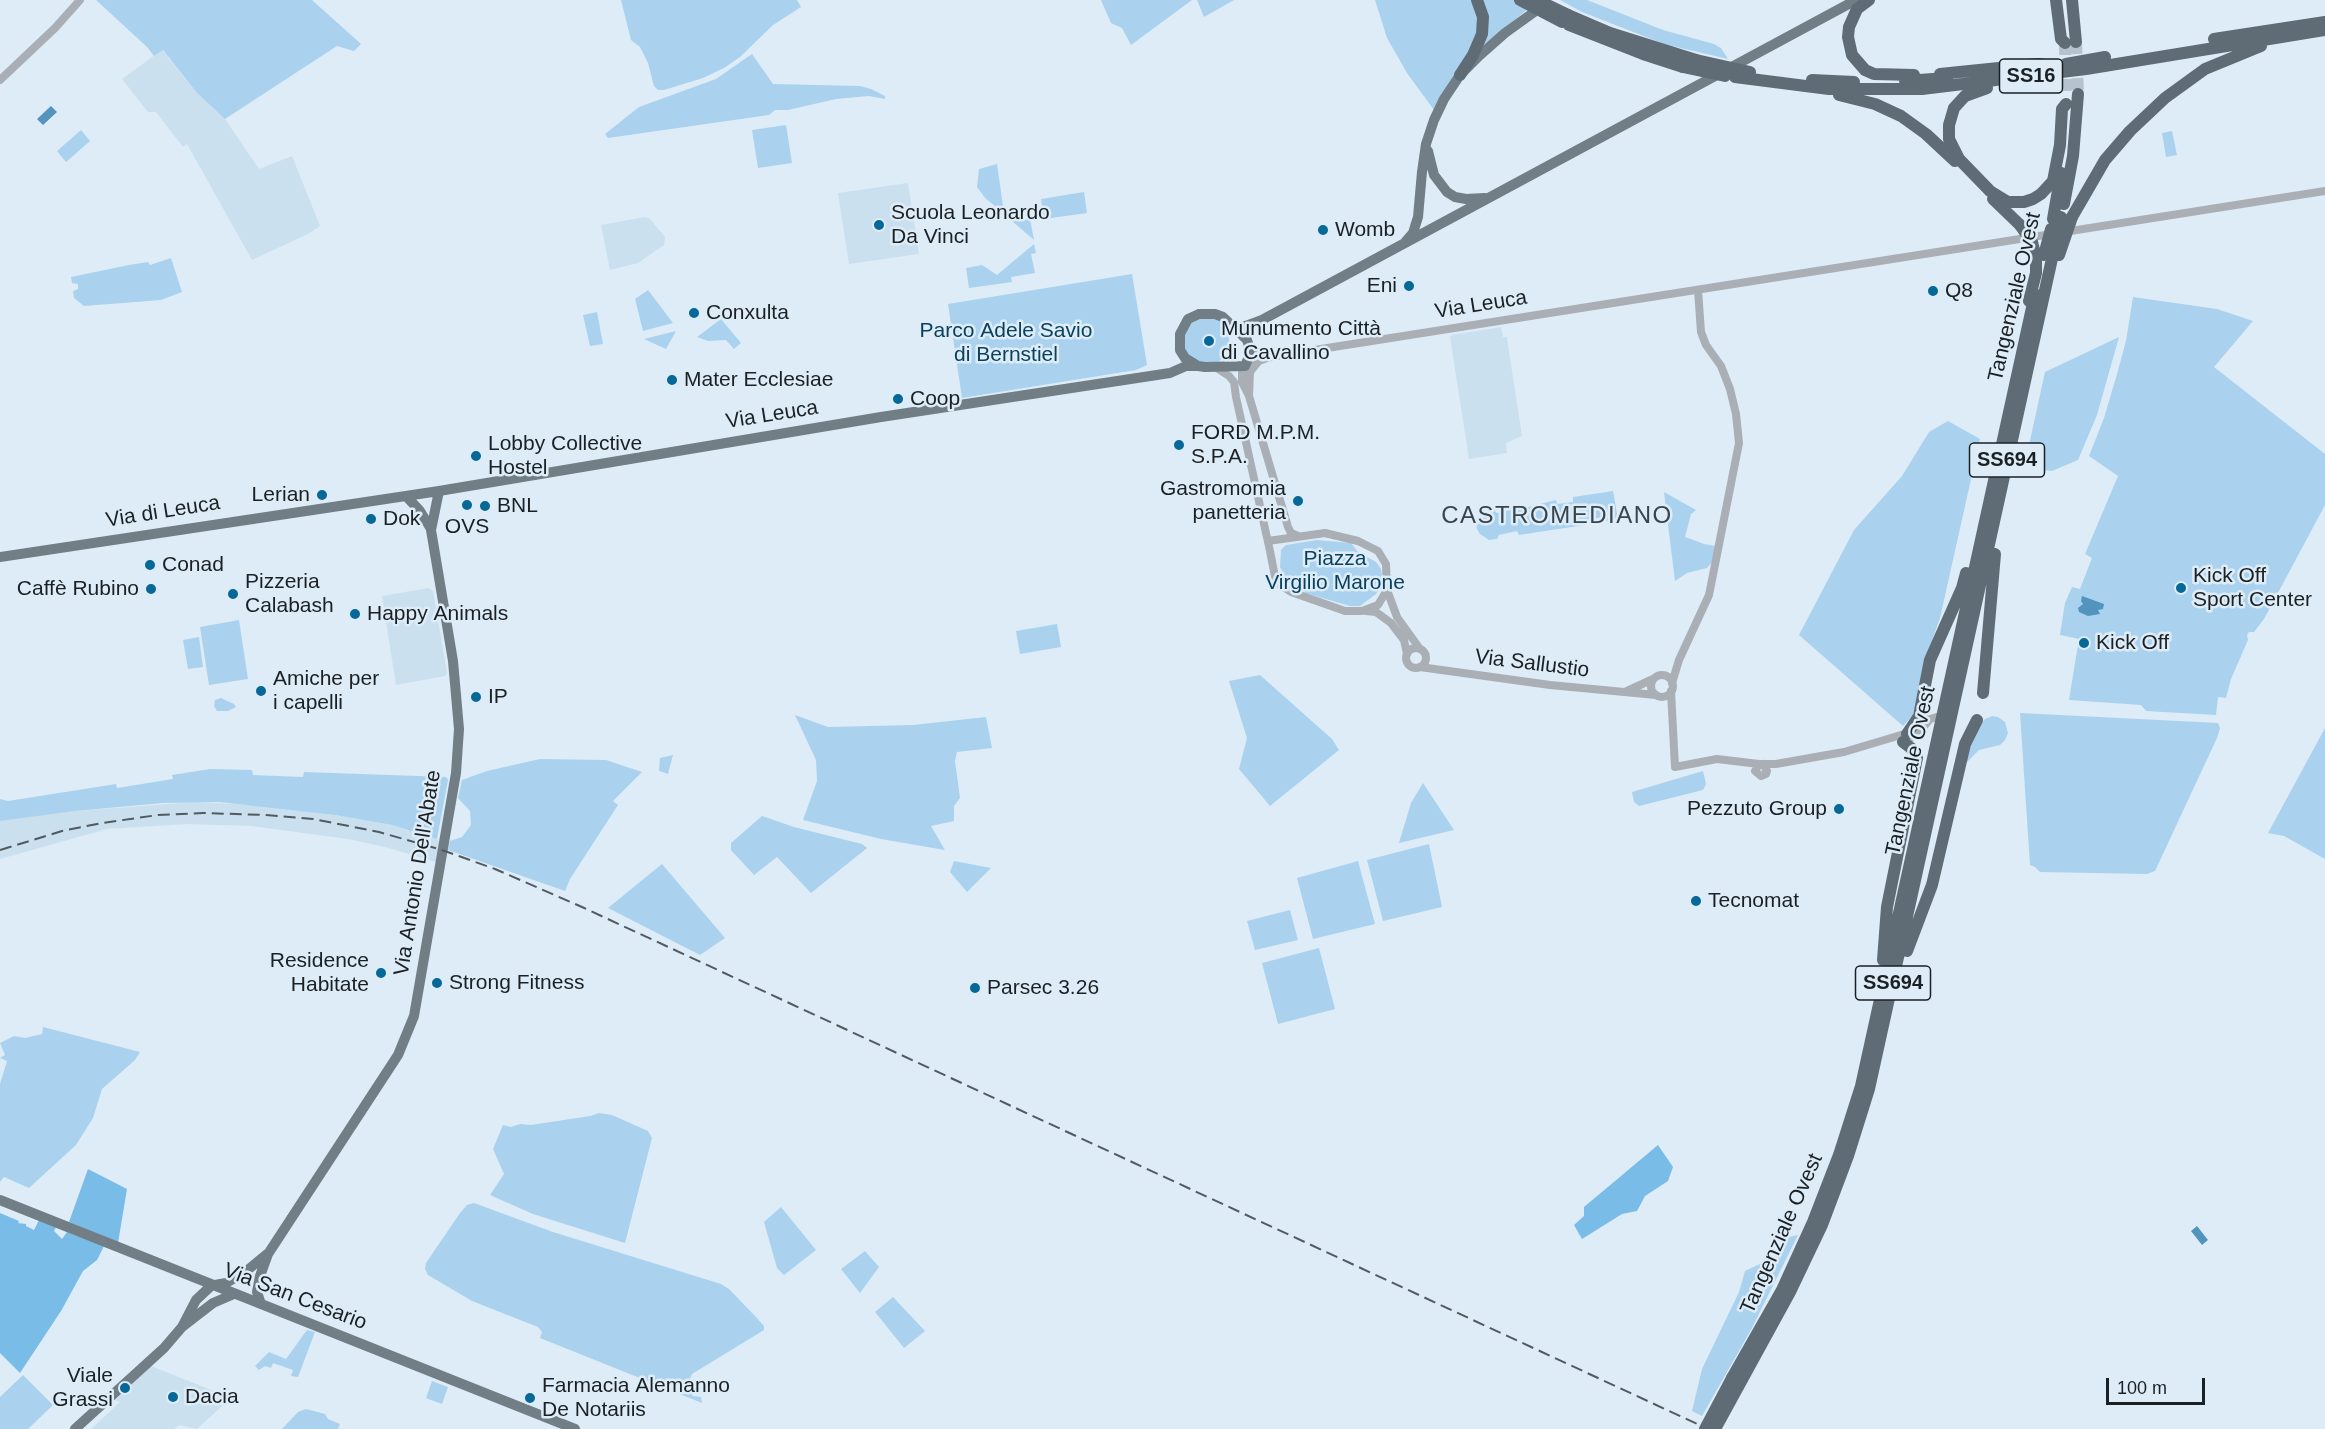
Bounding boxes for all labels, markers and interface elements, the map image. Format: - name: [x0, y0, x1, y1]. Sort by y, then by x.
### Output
- road number: SS16: [2000, 59, 2062, 93]
- place label: Scuola Leonardo Da Vinci: [891, 200, 1050, 250]
- street label: Tangenziale Ovest: [1983, 210, 2047, 384]
- place label: Womb: [1335, 217, 1395, 243]
- marker: Scuola Leonardo Da Vinci: [872, 218, 886, 232]
- marker: Womb: [1316, 223, 1330, 237]
- place label: Eni: [1367, 273, 1397, 299]
- place label: Q8: [1945, 278, 1973, 304]
- marker: Eni: [1402, 279, 1416, 293]
- marker: Q8: [1926, 284, 1940, 298]
- street label: Via Leuca: [1433, 285, 1529, 325]
- place label: Conxulta: [706, 300, 789, 326]
- marker: Conxulta: [687, 306, 701, 320]
- place label: Munumento Città di Cavallino: [1221, 316, 1381, 366]
- park label: Parco Adele Savio di Bernstiel: [920, 318, 1092, 368]
- marker: Munumento Città di Cavallino: [1202, 334, 1216, 348]
- place label: Mater Ecclesiae: [684, 367, 833, 393]
- marker: Mater Ecclesiae: [665, 373, 679, 387]
- place label: Coop: [910, 386, 960, 412]
- marker: Coop: [891, 392, 905, 406]
- street label: Via Leuca: [724, 395, 820, 435]
- place label: FORD M.P.M. S.P.A.: [1191, 420, 1320, 470]
- place label: Lobby Collective Hostel: [488, 431, 642, 481]
- marker: FORD M.P.M. S.P.A.: [1172, 438, 1186, 452]
- road number: SS694: [1970, 443, 2044, 477]
- marker: Lobby Collective Hostel: [469, 449, 483, 463]
- place label: Gastromomia panetteria: [1160, 476, 1286, 526]
- place label: Lerian: [252, 482, 310, 508]
- marker: Lerian: [315, 488, 329, 502]
- street label: Via di Leuca: [104, 491, 222, 533]
- place label: BNL: [497, 493, 538, 519]
- marker: Gastromomia panetteria: [1291, 494, 1305, 508]
- marker: OVS: [460, 498, 474, 512]
- marker: BNL: [478, 499, 492, 513]
- district label: CASTROMEDIANO: [1441, 502, 1673, 530]
- place label: Dok: [383, 506, 420, 532]
- marker: Dok: [364, 512, 378, 526]
- place label: OVS: [445, 514, 489, 540]
- park label: Piazza Virgilio Marone: [1265, 546, 1405, 596]
- place label: Conad: [162, 552, 224, 578]
- marker: Conad: [143, 558, 157, 572]
- place label: Kick Off Sport Center: [2193, 563, 2312, 613]
- place label: Pizzeria Calabash: [245, 569, 334, 619]
- place label: Caffè Rubino: [17, 576, 139, 602]
- marker: Kick Off Sport Center: [2174, 581, 2188, 595]
- marker: Caffè Rubino: [144, 582, 158, 596]
- marker: Pizzeria Calabash: [226, 587, 240, 601]
- place label: Happy Animals: [367, 601, 508, 627]
- marker: Happy Animals: [348, 607, 362, 621]
- place label: Kick Off: [2096, 630, 2169, 656]
- marker: Kick Off: [2077, 636, 2091, 650]
- street label: Via Sallustio: [1473, 644, 1591, 684]
- place label: Amiche per i capelli: [273, 666, 379, 716]
- marker: Amiche per i capelli: [254, 684, 268, 698]
- place label: IP: [488, 684, 508, 710]
- street label: Tangenziale Ovest: [1881, 684, 1941, 858]
- marker: IP: [469, 690, 483, 704]
- street label: Via Antonio Dell'Abate: [389, 768, 447, 978]
- place label: Pezzuto Group: [1687, 796, 1827, 822]
- marker: Pezzuto Group: [1832, 802, 1846, 816]
- place label: Tecnomat: [1708, 888, 1799, 914]
- marker: Tecnomat: [1689, 894, 1703, 908]
- place label: Residence Habitate: [270, 948, 369, 998]
- marker: Residence Habitate: [374, 966, 388, 980]
- road number: SS694: [1856, 966, 1930, 1000]
- place label: Strong Fitness: [449, 970, 584, 996]
- place label: Parsec 3.26: [987, 975, 1099, 1001]
- marker: Strong Fitness: [430, 976, 444, 990]
- marker: Parsec 3.26: [968, 981, 982, 995]
- street label: Tangenziale Ovest: [1735, 1150, 1829, 1318]
- street label: Via San Cesario: [220, 1258, 370, 1336]
- place label: Viale Grassi: [52, 1363, 113, 1413]
- scale bar: [2109, 1366, 2208, 1404]
- place label: Farmacia Alemanno De Notariis: [542, 1373, 730, 1423]
- text: 100 m: [2117, 1378, 2167, 1398]
- marker: Viale Grassi: [118, 1381, 132, 1395]
- place label: Dacia: [185, 1384, 239, 1410]
- marker: Dacia: [166, 1390, 180, 1404]
- marker: Farmacia Alemanno De Notariis: [523, 1391, 537, 1405]

